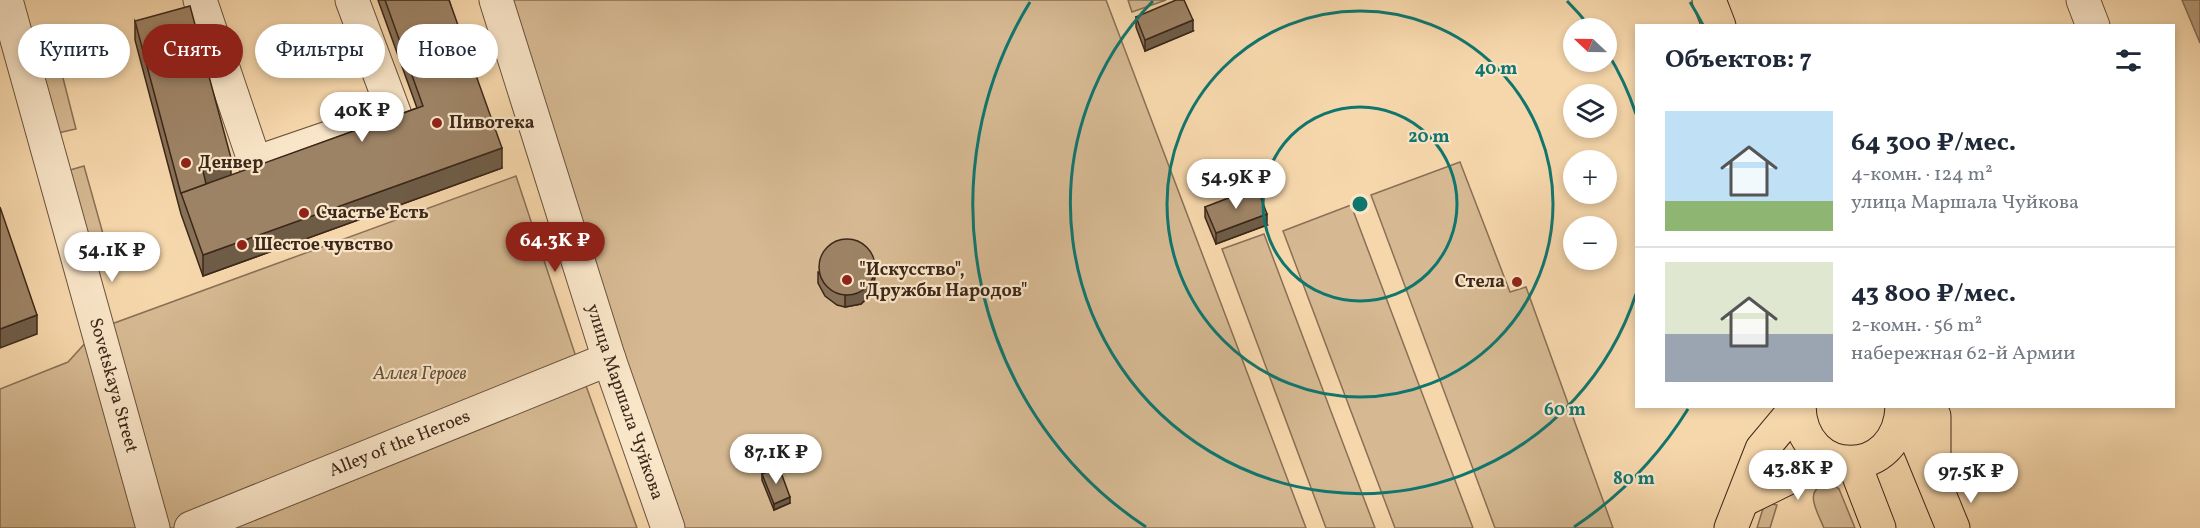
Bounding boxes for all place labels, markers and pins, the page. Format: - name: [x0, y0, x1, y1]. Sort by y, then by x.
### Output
- pin: 40K ₽: [320, 92, 404, 143]
- place label: Пивотека: [449, 111, 535, 136]
- marker: Пивотека: [430, 116, 444, 130]
- place label: Денвер: [198, 151, 263, 176]
- marker: Денвер: [179, 156, 193, 170]
- pin: 54.9K ₽: [1181, 159, 1291, 210]
- centre of rings: [1350, 194, 1370, 214]
- place label: Счастье Есть: [316, 201, 429, 226]
- marker: Счастье Есть: [297, 206, 311, 220]
- pin: 64.3K ₽: [500, 222, 610, 273]
- pin: 54.1K ₽: [57, 232, 167, 283]
- place label: Шестое чувство: [254, 233, 393, 258]
- marker: Шестое чувство: [235, 238, 249, 252]
- place label: "Искусство", "Дружбы Народов": [859, 258, 1028, 304]
- place label: Стела: [1454, 270, 1505, 295]
- marker: "Искусство", "Дружбы Народов": [840, 273, 854, 287]
- marker: Стела: [1510, 275, 1524, 289]
- pin: 87.1K ₽: [721, 434, 831, 485]
- pin: 43.8K ₽: [1743, 450, 1853, 501]
- pin: 97.5K ₽: [1916, 453, 2026, 504]

